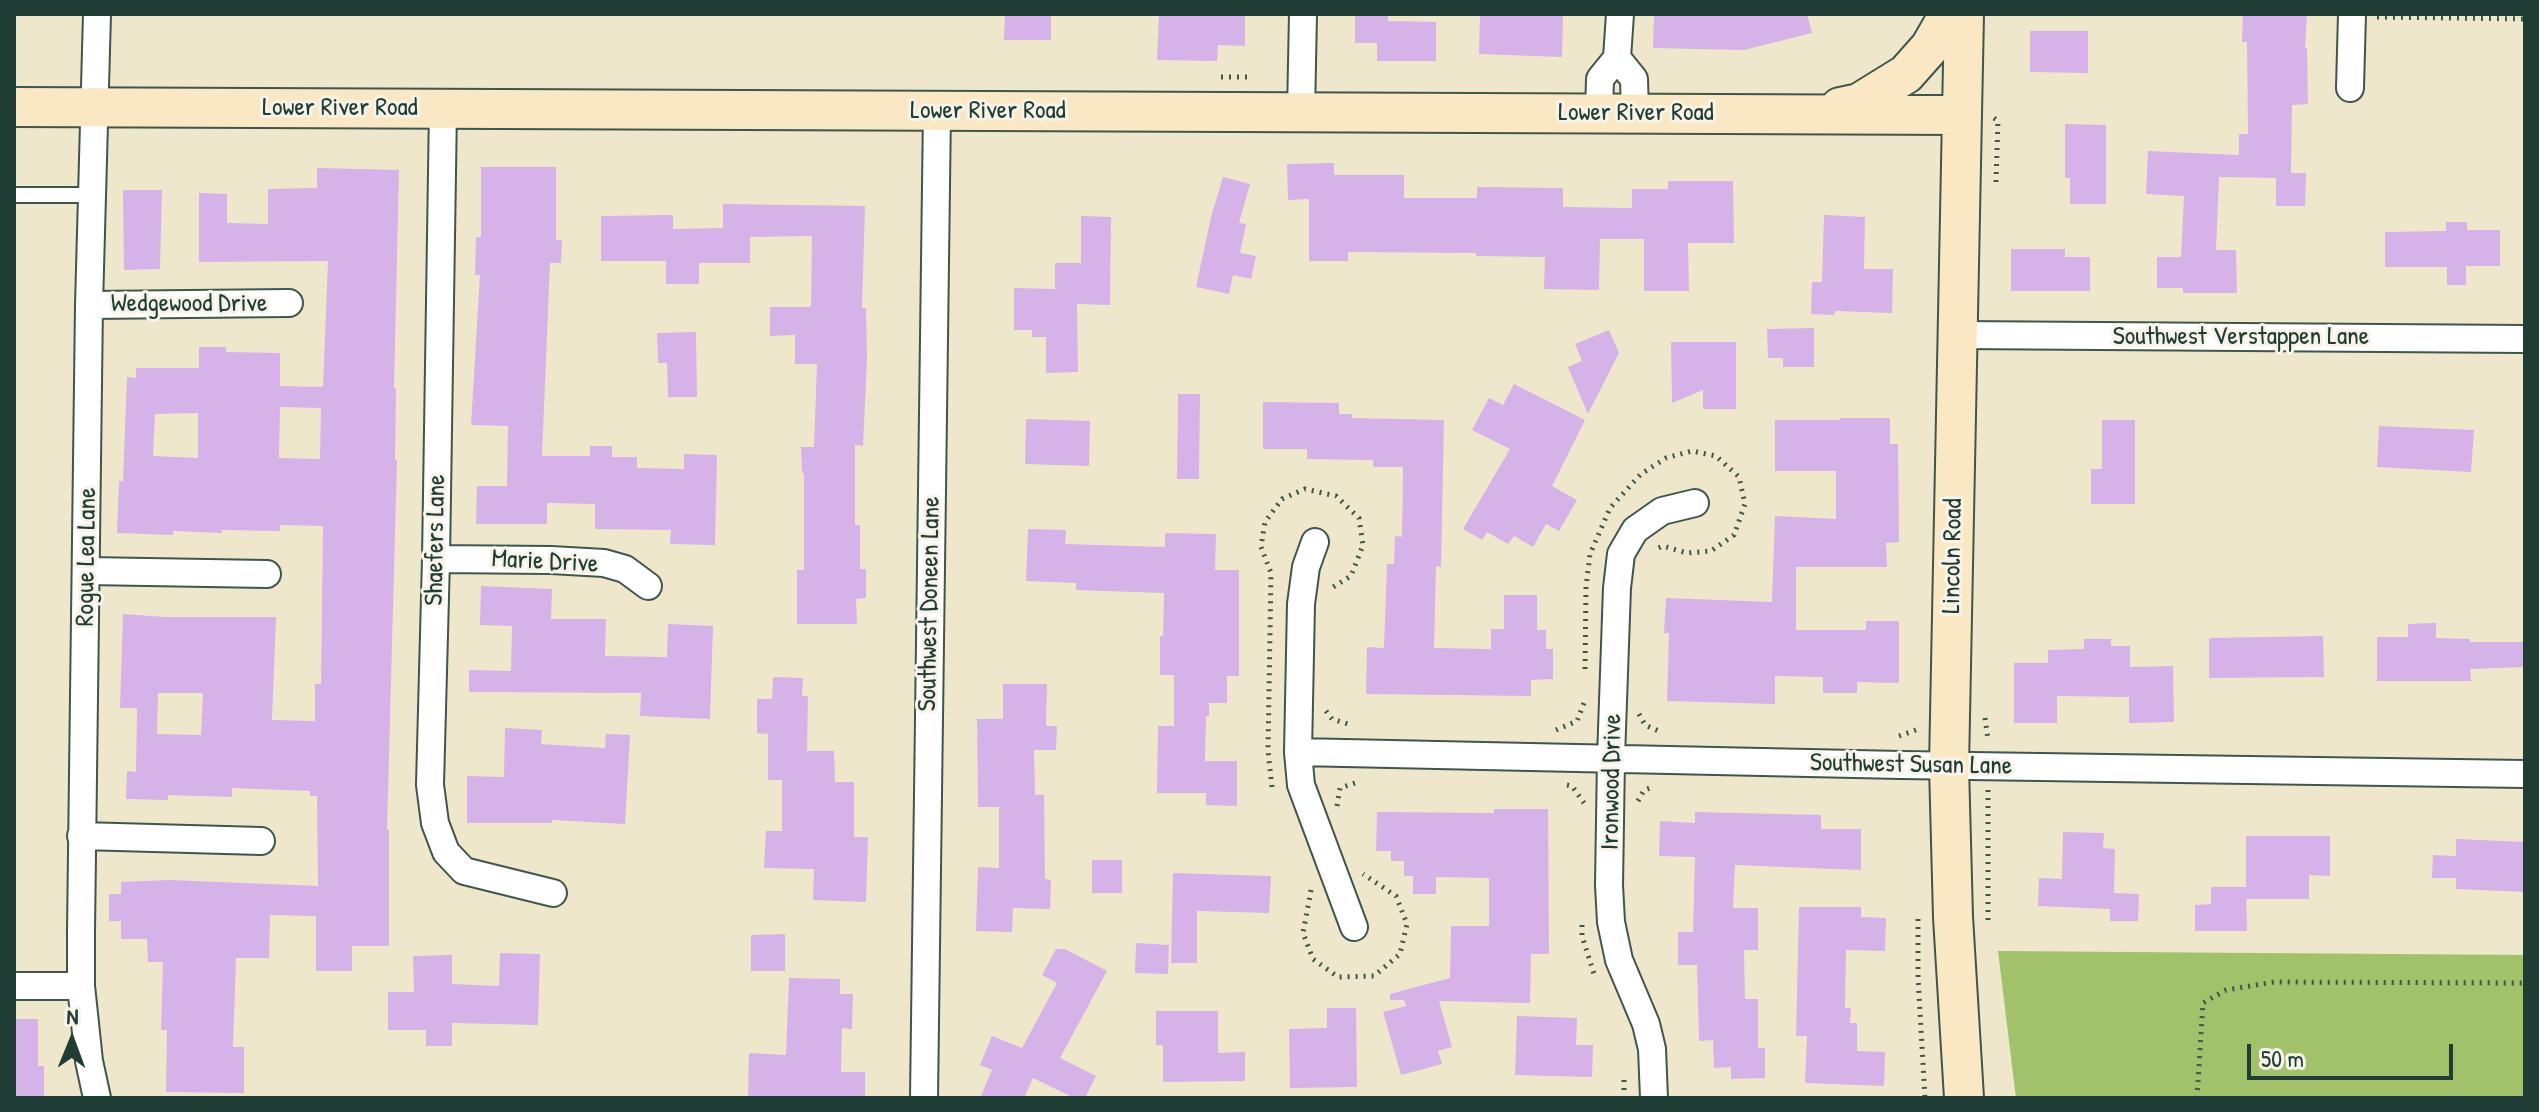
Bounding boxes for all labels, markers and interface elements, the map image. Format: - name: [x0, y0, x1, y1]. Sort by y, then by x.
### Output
- street label: Lower River Road: [262, 92, 418, 124]
- street label: Lower River Road: [910, 95, 1066, 127]
- street label: Lower River Road: [1558, 97, 1714, 129]
- street label: Wedgewood Drive: [111, 288, 267, 320]
- street label: Southwest Verstappen Lane: [2113, 321, 2369, 353]
- street label: Shaefers Lane: [419, 474, 453, 606]
- street label: Rogue Lea Lane: [70, 487, 104, 627]
- street label: Southwest Doneen Lane: [913, 496, 947, 712]
- street label: Lincoln Road: [1936, 498, 1970, 614]
- street label: Marie Drive: [491, 544, 599, 580]
- street label: Ironwood Drive: [1595, 714, 1629, 850]
- street label: Southwest Susan Lane: [1810, 748, 2012, 782]
- north arrow: [32, 1000, 112, 1080]
- text: N: [66, 1001, 79, 1031]
- scale bar: [2251, 1028, 2457, 1078]
- text: 50 m: [2261, 1042, 2304, 1074]

